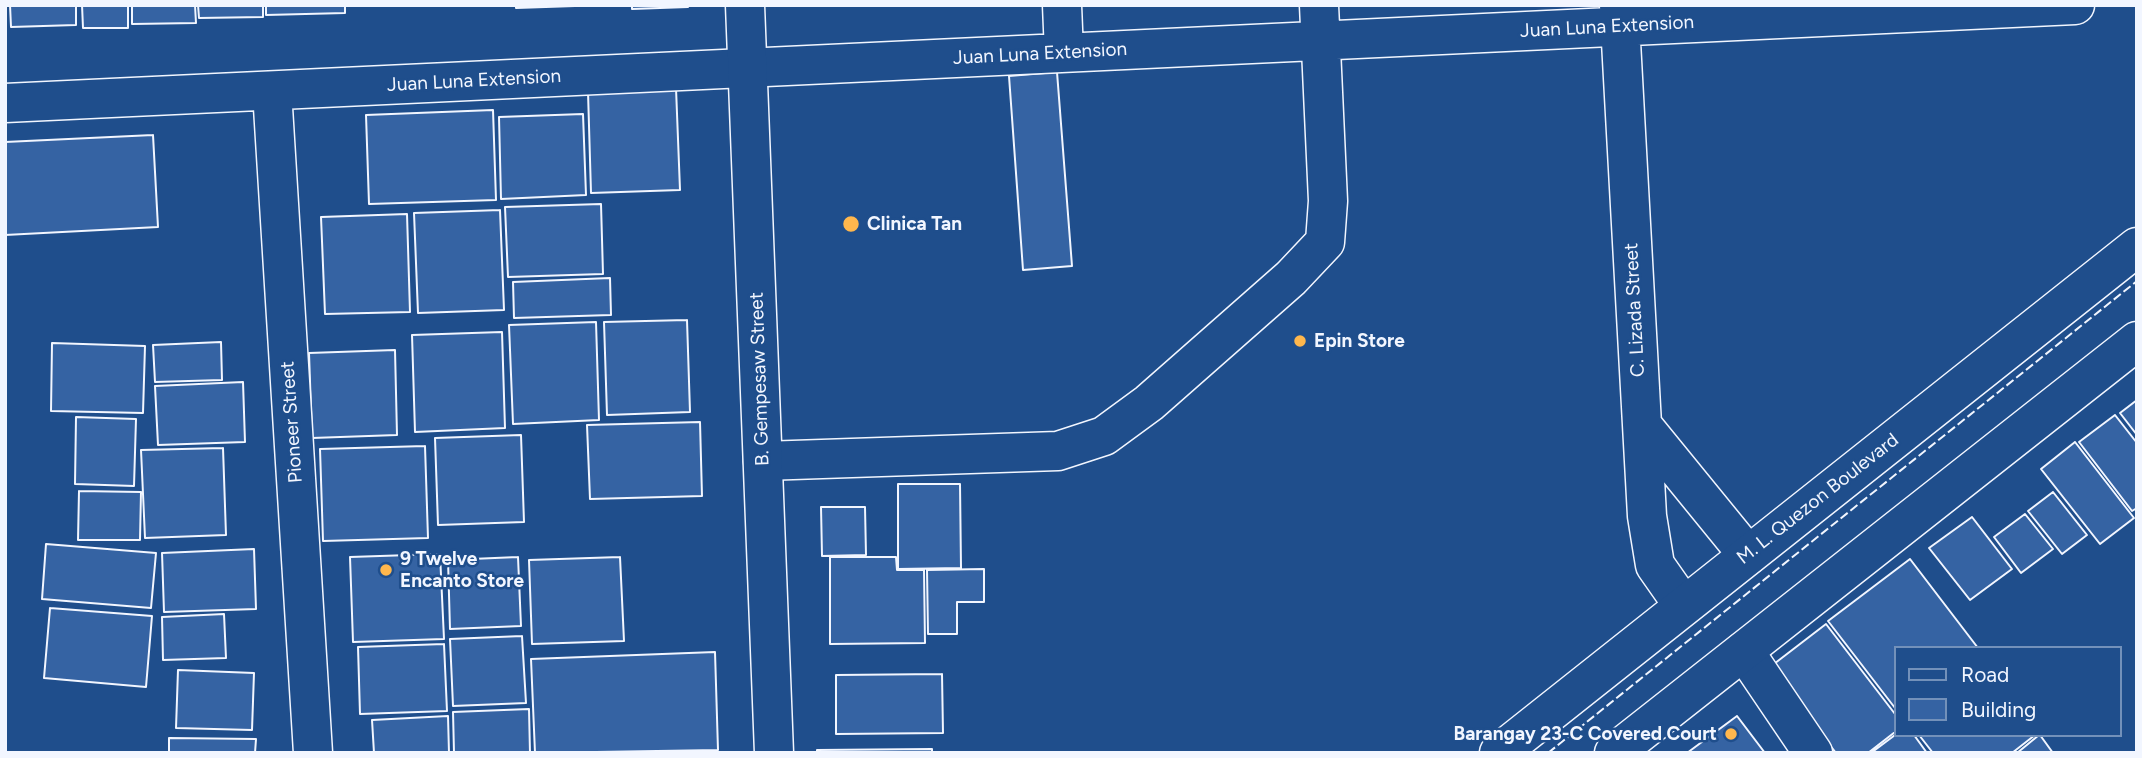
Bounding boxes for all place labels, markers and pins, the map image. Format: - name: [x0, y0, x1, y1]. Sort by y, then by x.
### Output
- place label: Clinica Tan: [867, 213, 962, 235]
- marker: Clinica Tan: [841, 214, 861, 234]
- place label: Epin Store: [1314, 330, 1405, 352]
- marker: Epin Store: [1292, 333, 1308, 349]
- place label: 9 Twelve Encanto Store: [400, 548, 524, 592]
- marker: 9 Twelve Encanto Store: [378, 562, 394, 578]
- place label: Barangay 23-C Covered Court: [1454, 723, 1717, 745]
- marker: Barangay 23-C Covered Court: [1723, 726, 1739, 742]

